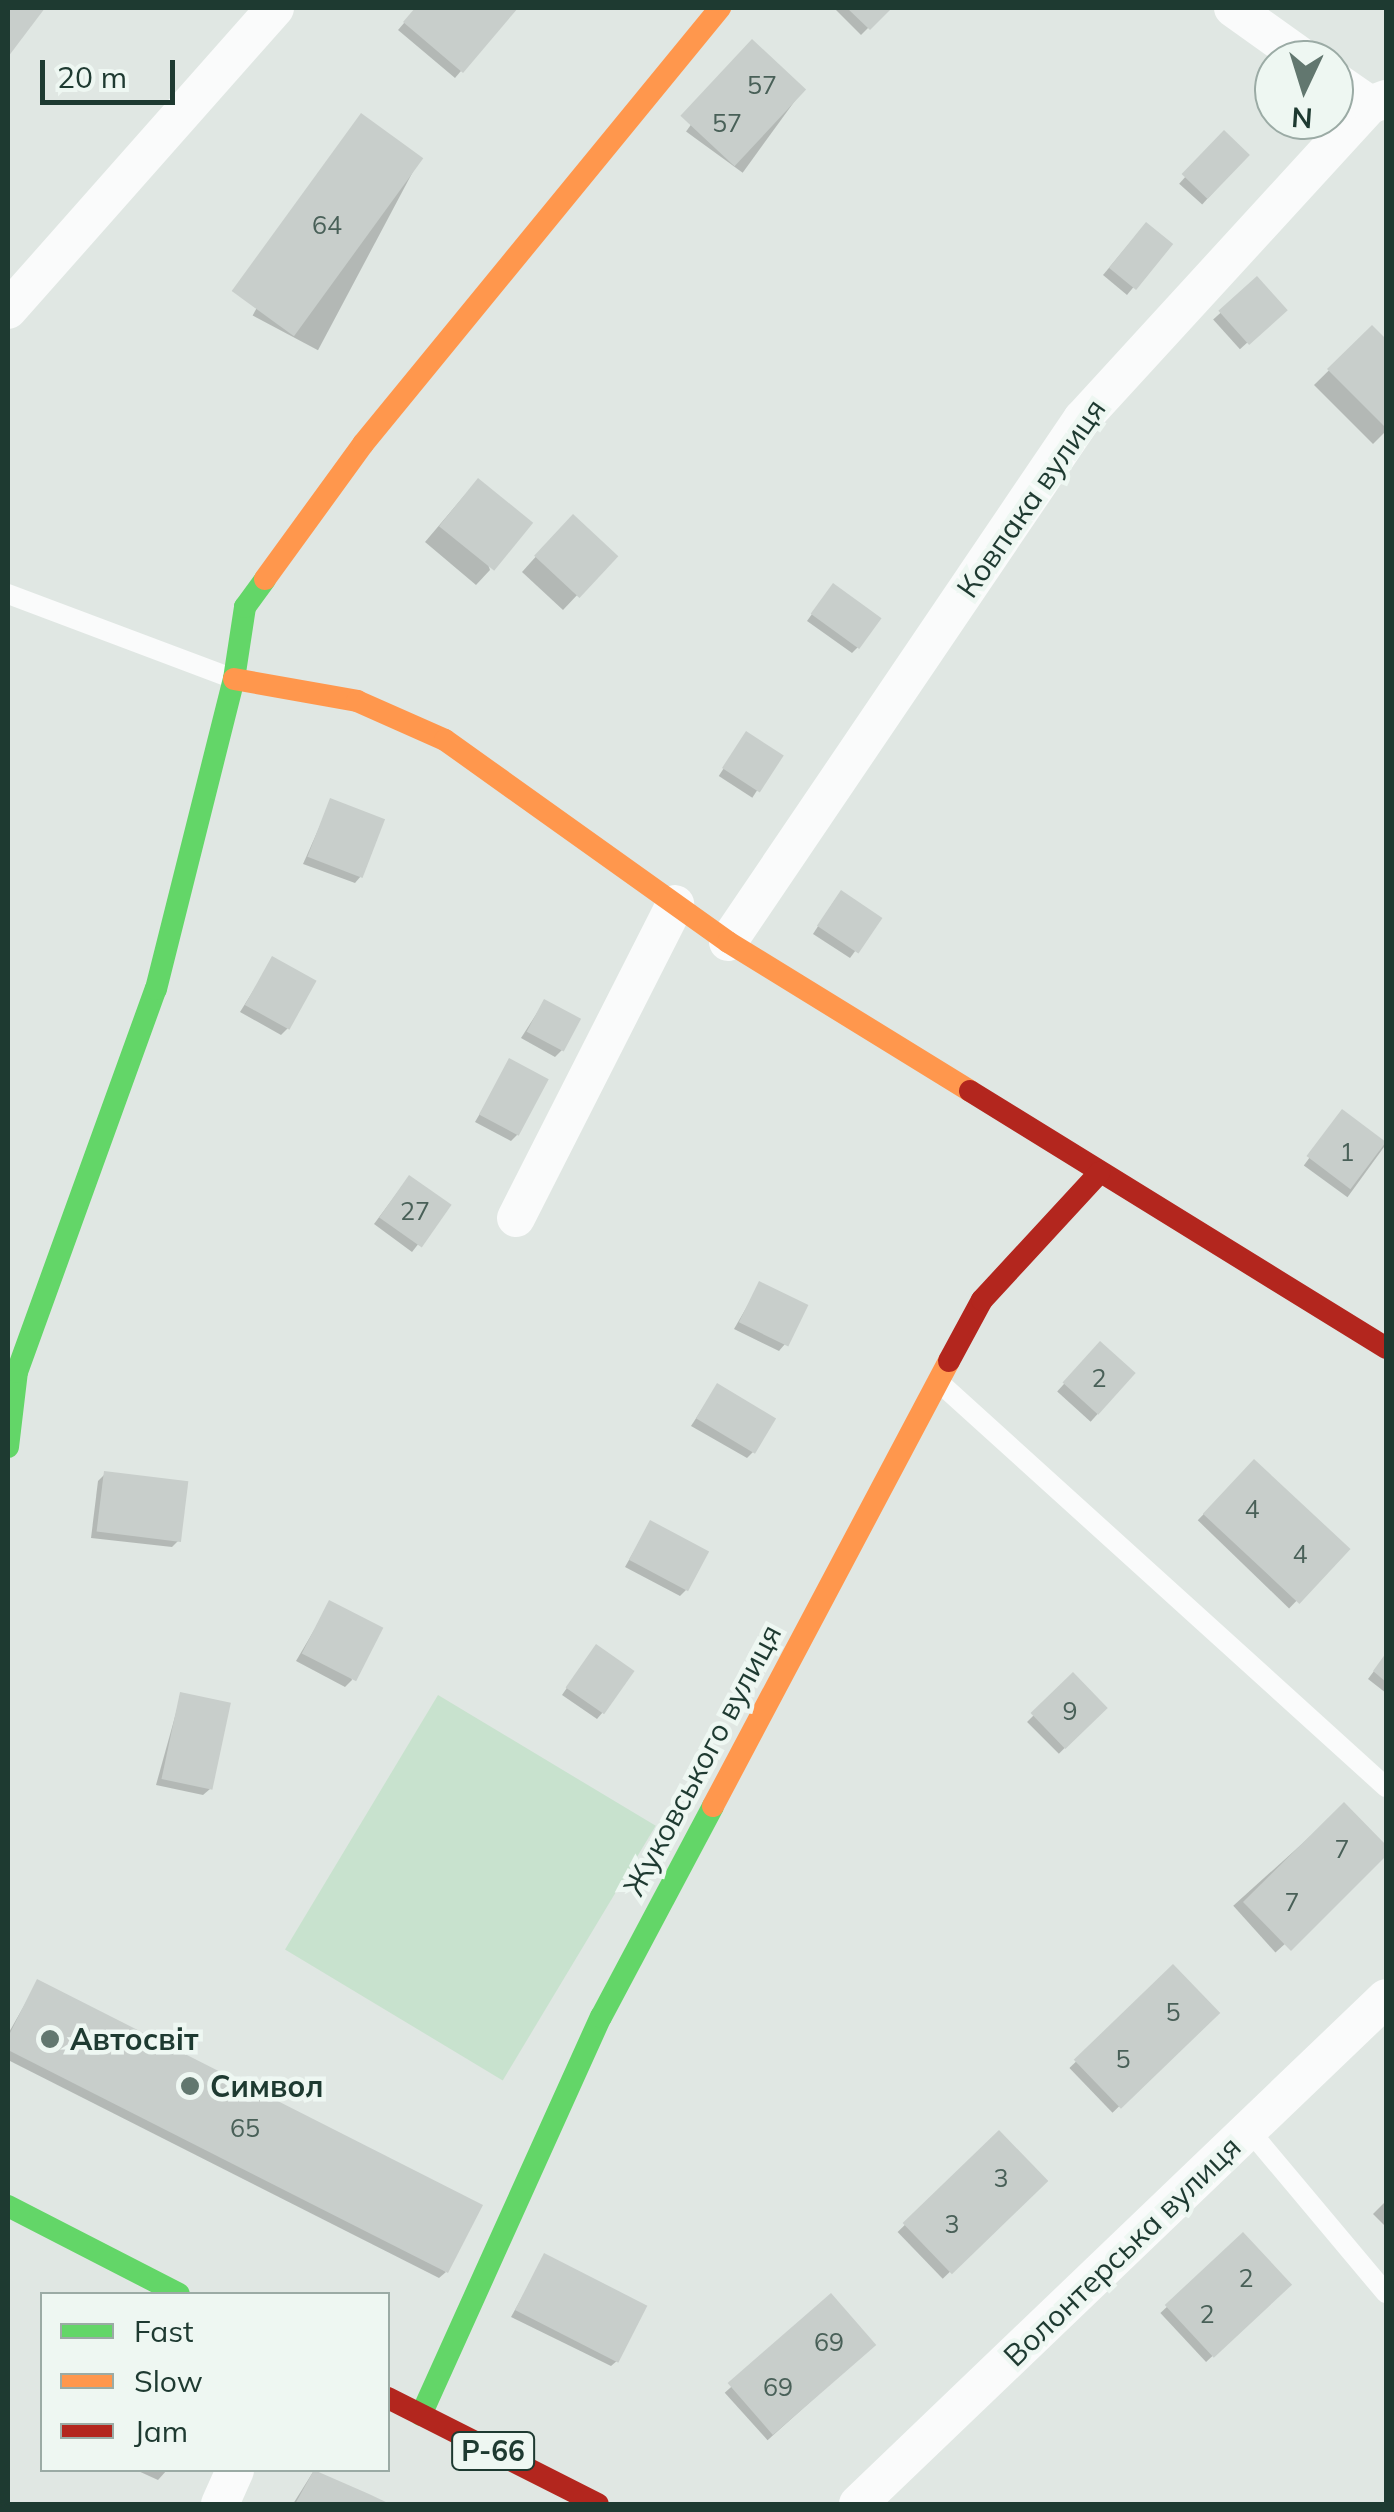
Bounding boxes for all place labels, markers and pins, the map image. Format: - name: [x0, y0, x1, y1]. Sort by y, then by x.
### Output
- place label: Автосвіт: [70, 2021, 198, 2057]
- marker: Автосвіт: [39, 2028, 61, 2050]
- place label: Символ: [210, 2068, 323, 2104]
- marker: Символ: [179, 2075, 201, 2097]

